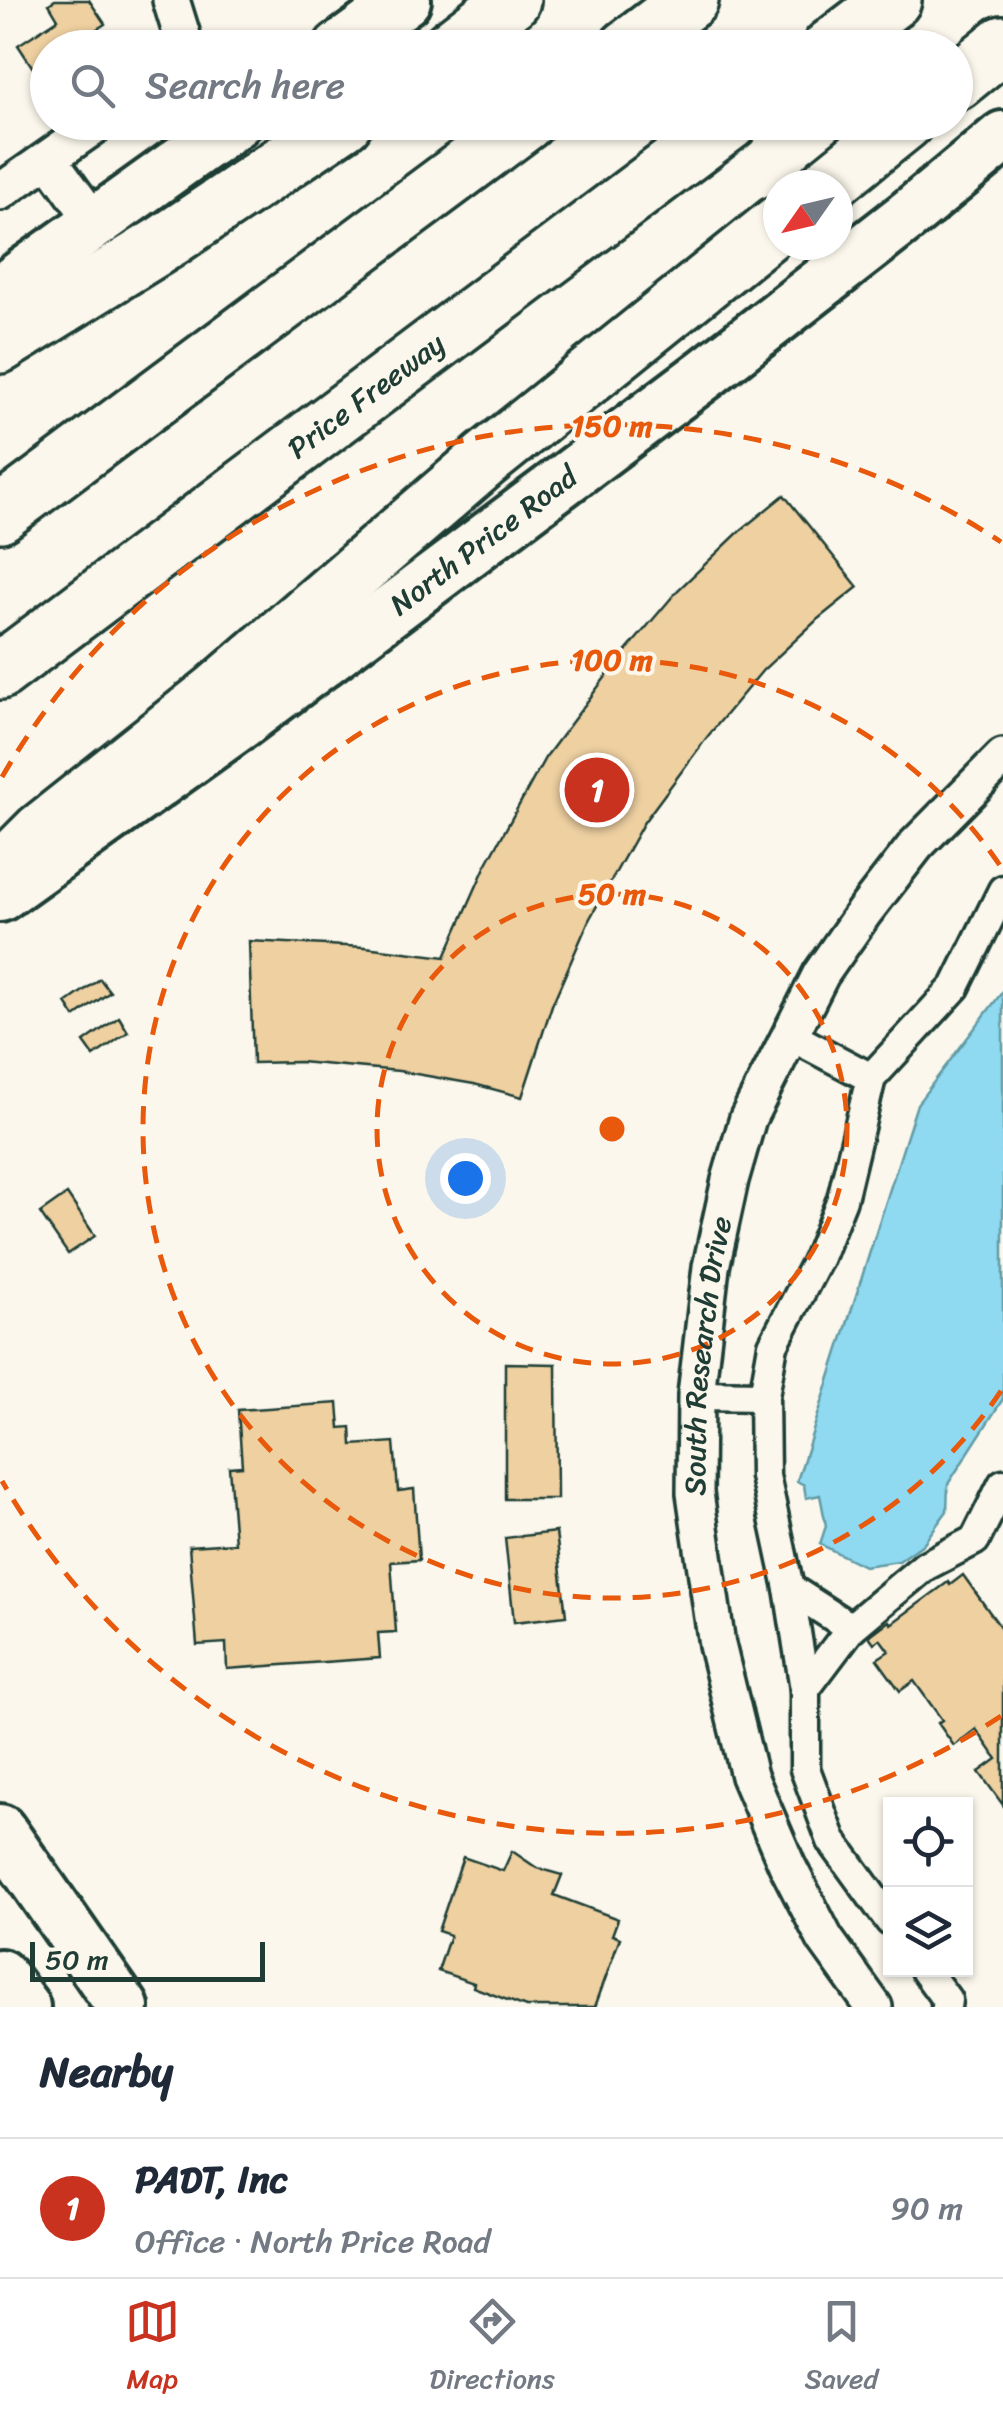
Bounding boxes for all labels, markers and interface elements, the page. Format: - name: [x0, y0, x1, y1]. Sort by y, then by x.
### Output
- search box: [30, 30, 973, 140]
- text: Search here: [145, 52, 345, 119]
- icon: search: [65, 58, 120, 113]
- north arrow: [763, 170, 853, 260]
- street label: Price Freeway: [275, 318, 457, 473]
- text: 150 m: [572, 399, 653, 453]
- street label: North Price Road: [377, 450, 591, 630]
- text: 100 m: [571, 633, 653, 687]
- pin: 1: [564, 752, 630, 828]
- text: 50 m: [578, 867, 646, 921]
- centre of rings: [594, 1111, 630, 1147]
- your location: [440, 1153, 491, 1204]
- street label: South Research Drive: [668, 1211, 748, 1496]
- map controls: [883, 1797, 973, 1977]
- button: locate: [883, 1797, 973, 1887]
- button: layers: [883, 1887, 973, 1977]
- text: 50 m: [45, 1935, 109, 1984]
- scale bar: [30, 1937, 265, 1982]
- text: Nearby: [40, 2035, 173, 2109]
- text: PADT, Inc: [135, 2146, 289, 2213]
- text: 1: [66, 2180, 79, 2237]
- text: 90 m: [890, 2180, 963, 2237]
- text: Office · North Price Road: [135, 2213, 491, 2270]
- tab: Map: [125, 2294, 180, 2403]
- tab: Directions: [429, 2294, 555, 2403]
- tab: Saved: [804, 2294, 878, 2403]

